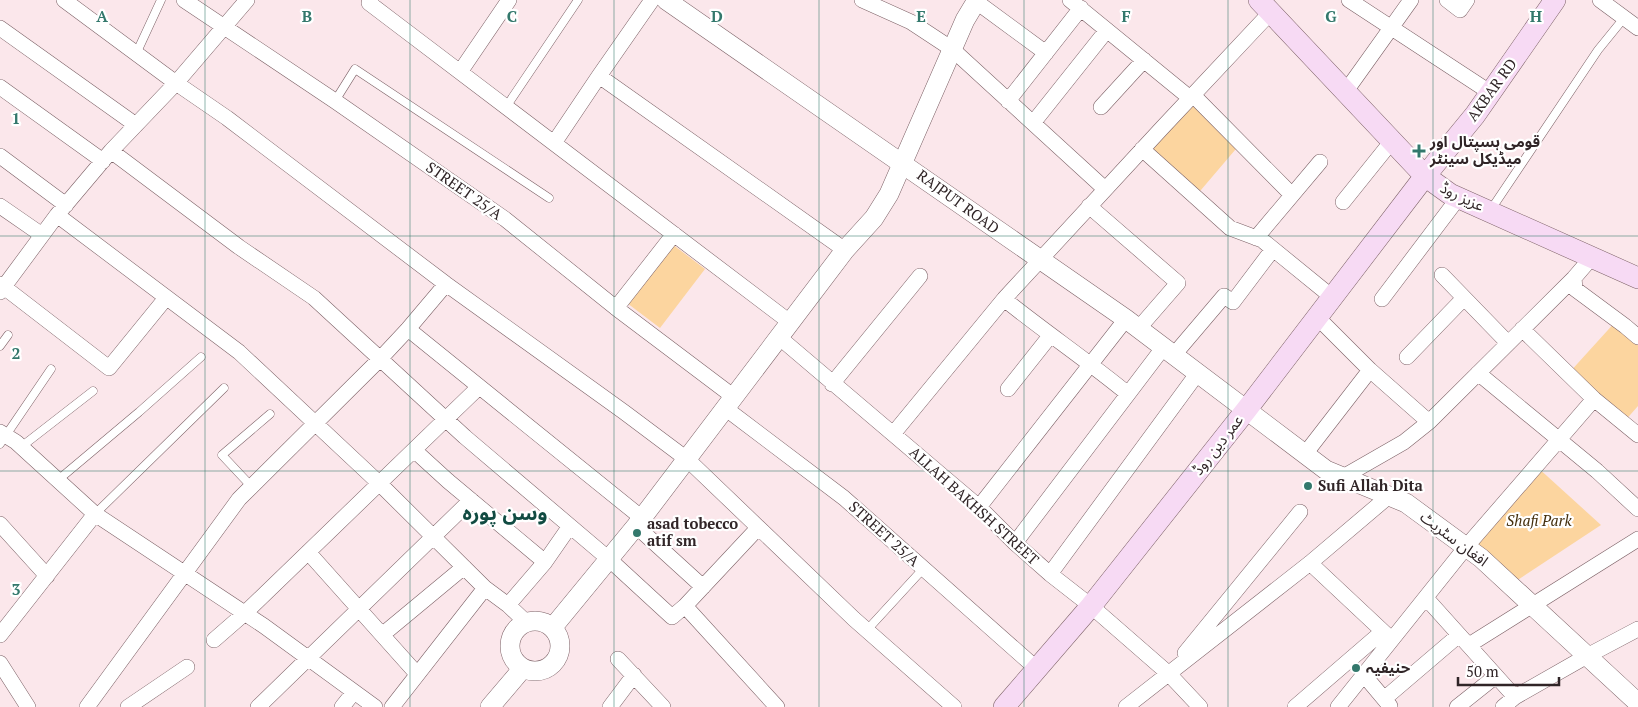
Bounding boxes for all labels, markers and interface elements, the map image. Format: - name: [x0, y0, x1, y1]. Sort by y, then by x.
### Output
- text: A: [96, 5, 108, 27]
- text: B: [302, 5, 312, 27]
- text: C: [507, 5, 517, 27]
- text: D: [711, 5, 723, 27]
- text: E: [916, 5, 926, 27]
- text: F: [1121, 5, 1131, 27]
- text: G: [1325, 5, 1337, 27]
- text: H: [1530, 5, 1542, 27]
- street label: AKBAR RD: [1462, 54, 1521, 125]
- text: 1: [11, 107, 21, 129]
- place label: قومی ہسپتال اور میڈیکل سینٹر: [1429, 131, 1540, 168]
- marker: قومی ہسپتال اور میڈیکل سینٹر: [1412, 144, 1426, 158]
- street label: STREET 25/A: [423, 157, 507, 224]
- street label: RAJPUT ROAD: [913, 165, 1004, 238]
- street label: عزیز روڈ: [1437, 177, 1488, 215]
- text: 2: [11, 342, 21, 364]
- street label: عمر دین روڈ: [1187, 410, 1247, 479]
- street label: ALLAH BAKHSH STREET: [906, 442, 1044, 569]
- place label: Sufi Allah Dita: [1318, 475, 1423, 495]
- marker: Sufi Allah Dita: [1302, 480, 1314, 492]
- street label: STREET 25/A: [845, 496, 925, 571]
- district label: وسن پورہ: [463, 499, 547, 527]
- street label: افغان سٹریٹ: [1417, 506, 1493, 570]
- park label: Shafi Park: [1506, 510, 1572, 530]
- place label: asad tobecco atif sm: [647, 513, 738, 550]
- marker: asad tobecco atif sm: [631, 527, 643, 539]
- text: 3: [11, 578, 21, 600]
- scale bar: [1458, 654, 1559, 686]
- place label: حنیفیہ: [1366, 657, 1411, 677]
- text: 50 m: [1466, 661, 1499, 681]
- marker: حنیفیہ: [1350, 662, 1362, 674]

